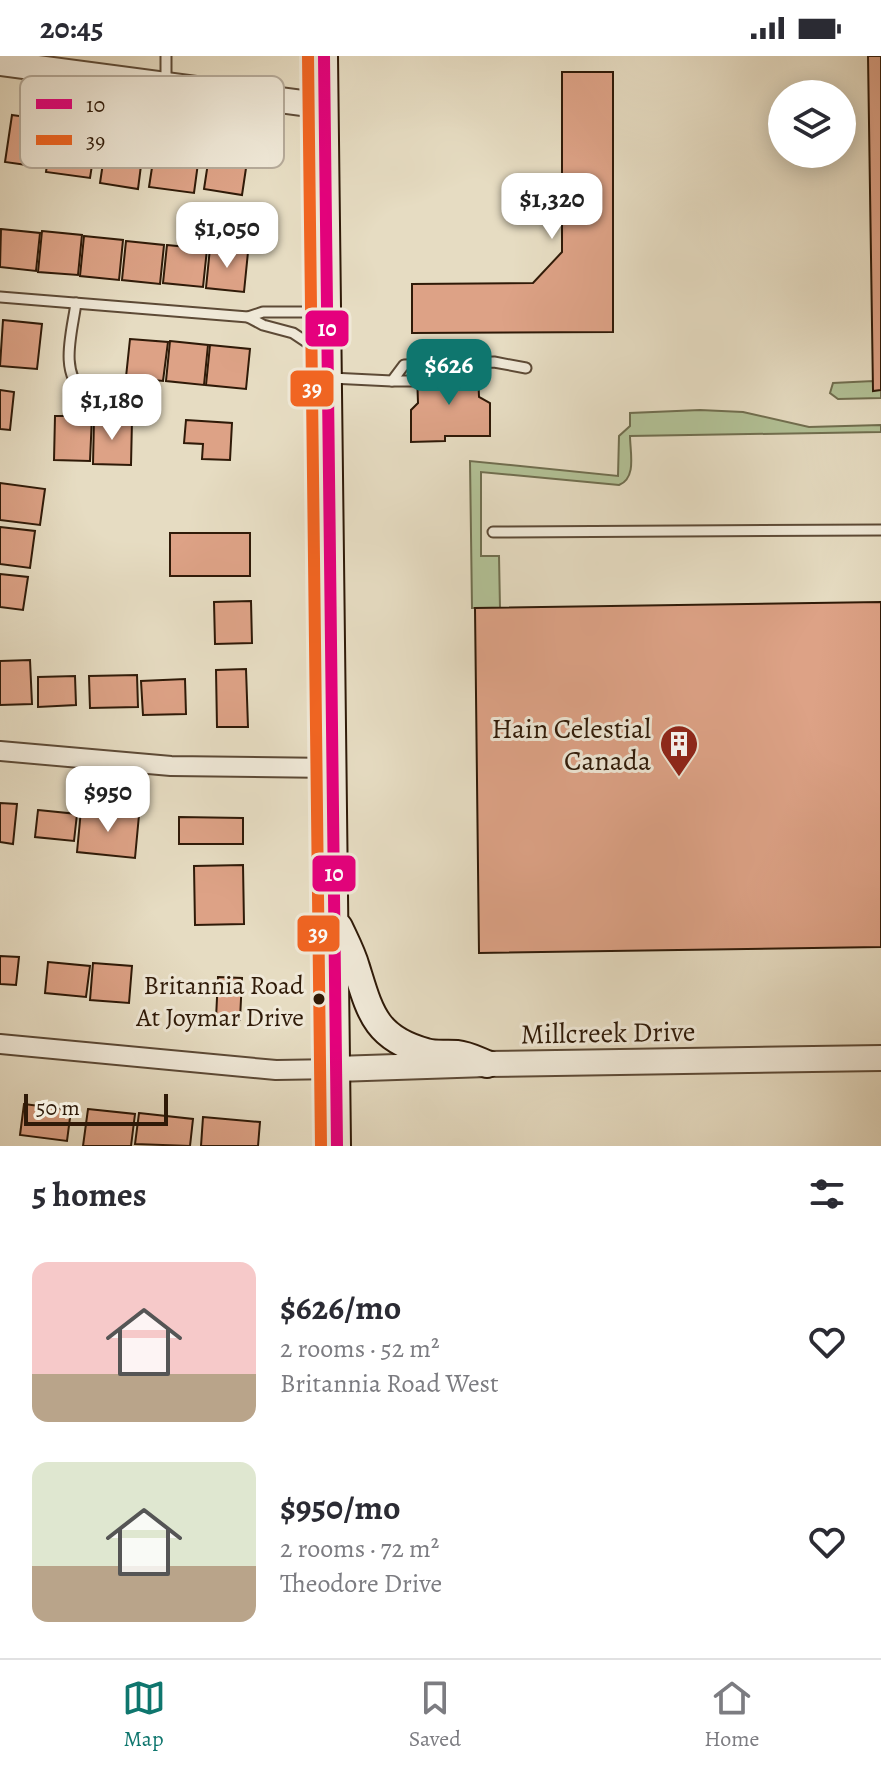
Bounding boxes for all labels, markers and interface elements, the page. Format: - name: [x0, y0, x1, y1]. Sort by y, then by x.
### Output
- text: 20:45: [40, 8, 104, 48]
- legend: [20, 76, 284, 168]
- map controls: [768, 80, 856, 168]
- button: layers: [768, 80, 856, 168]
- text: 10: [86, 90, 105, 120]
- text: 39: [86, 126, 105, 156]
- pin: $1,320: [487, 173, 617, 241]
- text: $1,320: [519, 181, 585, 216]
- pin: $1,050: [162, 202, 292, 270]
- text: $1,050: [194, 210, 260, 245]
- line badge: 10: [304, 309, 350, 348]
- text: 10: [318, 314, 336, 344]
- pin: $626: [402, 339, 496, 407]
- text: $626: [425, 347, 473, 382]
- line badge: 39: [289, 369, 335, 408]
- pin: $1,180: [47, 374, 177, 442]
- text: 39: [302, 374, 322, 404]
- text: $1,180: [80, 382, 144, 417]
- place label: Hain Celestial Canada: [491, 710, 651, 780]
- building icon: Hain Celestial Canada: [658, 723, 700, 778]
- pin: $950: [61, 766, 155, 834]
- text: $950: [84, 774, 132, 809]
- line badge: 10: [311, 854, 357, 893]
- text: 10: [325, 859, 343, 889]
- line badge: 39: [296, 914, 341, 953]
- text: 39: [308, 919, 328, 949]
- place label: Britannia Road At Joymar Drive: [135, 968, 304, 1035]
- marker: Britannia Road At Joymar Drive: [311, 991, 327, 1007]
- street label: Millcreek Drive: [520, 1012, 696, 1054]
- scale bar: [24, 1090, 168, 1126]
- text: 50 m: [36, 1093, 80, 1123]
- text: 5 homes: [32, 1171, 147, 1218]
- icon: filters: [805, 1172, 849, 1216]
- text: $626/mo: [280, 1284, 401, 1331]
- icon: home: [96, 1294, 192, 1390]
- icon: heart: [805, 1320, 849, 1364]
- text: 2 rooms · 52 m²: [280, 1331, 439, 1366]
- text: Britannia Road West: [280, 1366, 499, 1401]
- text: $950/mo: [280, 1484, 400, 1531]
- icon: home: [96, 1494, 192, 1590]
- icon: heart: [805, 1520, 849, 1564]
- text: 2 rooms · 72 m²: [280, 1531, 439, 1566]
- text: Theodore Drive: [280, 1566, 442, 1601]
- tab: Map: [122, 1676, 166, 1754]
- tab: Saved: [409, 1676, 461, 1754]
- tab: Home: [704, 1676, 759, 1754]

